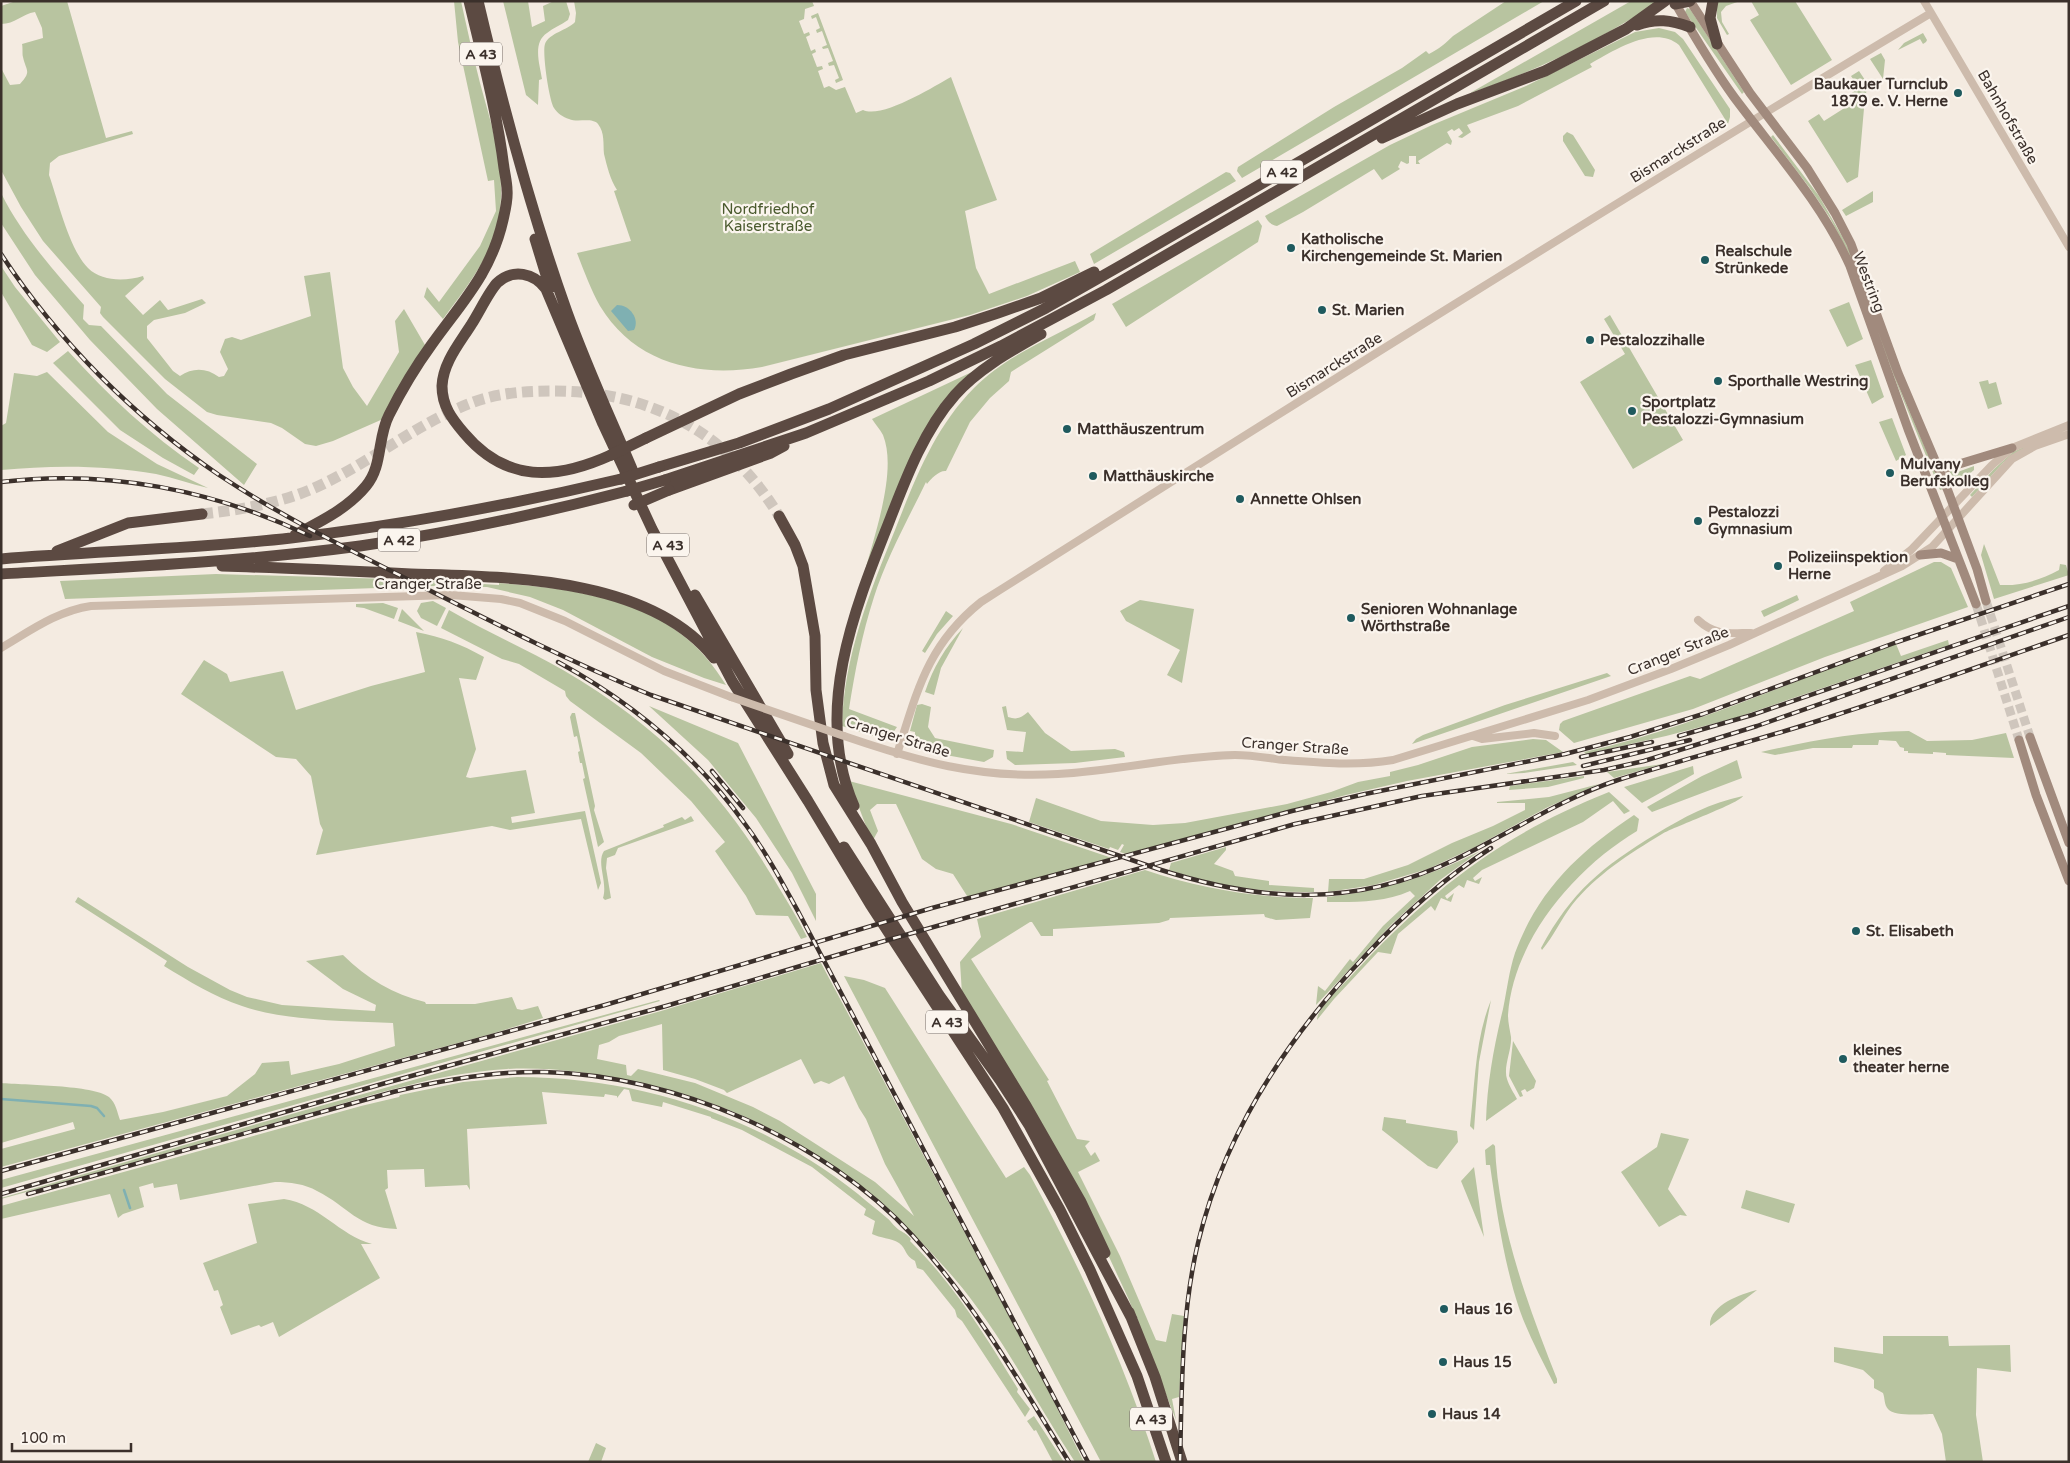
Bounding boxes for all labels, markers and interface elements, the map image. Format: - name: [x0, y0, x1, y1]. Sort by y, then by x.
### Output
- road number: A 43: [460, 42, 502, 66]
- street label: Bahnhofstraße: [1974, 67, 2042, 167]
- place label: Baukauer Turnclub 1879 e. V. Herne: [1814, 75, 1949, 110]
- marker: Baukauer Turnclub 1879 e. V. Herne: [1952, 87, 1964, 99]
- street label: Bismarckstraße: [1627, 113, 1729, 187]
- road number: A 42: [1261, 160, 1303, 183]
- park label: Nordfriedhof Kaiserstraße: [721, 200, 815, 235]
- place label: Katholische Kirchengemeinde St. Marien: [1301, 230, 1502, 266]
- marker: Katholische Kirchengemeinde St. Marien: [1285, 242, 1297, 254]
- place label: Realschule Strünkede: [1715, 242, 1792, 277]
- street label: Westring: [1849, 249, 1889, 315]
- marker: Realschule Strünkede: [1699, 254, 1711, 266]
- place label: St. Marien: [1332, 301, 1404, 319]
- marker: St. Marien: [1316, 304, 1328, 316]
- street label: Bismarckstraße: [1283, 328, 1385, 402]
- place label: Pestalozzihalle: [1600, 331, 1705, 349]
- marker: Pestalozzihalle: [1584, 334, 1596, 346]
- place label: Sporthalle Westring: [1728, 372, 1869, 391]
- marker: Sporthalle Westring: [1712, 375, 1724, 387]
- place label: Sportplatz Pestalozzi-Gymnasium: [1642, 393, 1804, 429]
- marker: Sportplatz Pestalozzi-Gymnasium: [1626, 405, 1638, 417]
- place label: Matthäuszentrum: [1077, 420, 1204, 438]
- marker: Matthäuszentrum: [1061, 423, 1073, 435]
- place label: Mulvany Berufskolleg: [1900, 455, 1989, 491]
- place label: Matthäuskirche: [1103, 467, 1215, 485]
- marker: Mulvany Berufskolleg: [1884, 467, 1896, 479]
- marker: Matthäuskirche: [1087, 470, 1099, 482]
- place label: Annette Ohlsen: [1250, 490, 1361, 508]
- marker: Annette Ohlsen: [1234, 493, 1246, 505]
- place label: Pestalozzi Gymnasium: [1708, 503, 1793, 539]
- marker: Pestalozzi Gymnasium: [1692, 515, 1704, 527]
- road number: A 42: [378, 528, 420, 552]
- road number: A 43: [647, 534, 689, 556]
- place label: Polizeiinspektion Herne: [1788, 548, 1908, 583]
- marker: Polizeiinspektion Herne: [1772, 560, 1784, 572]
- street label: Cranger Straße: [374, 575, 482, 593]
- place label: Senioren Wohnanlage Wörthstraße: [1361, 600, 1518, 635]
- marker: Senioren Wohnanlage Wörthstraße: [1345, 612, 1357, 624]
- street label: Cranger Straße: [1625, 622, 1731, 680]
- street label: Cranger Straße: [844, 713, 952, 761]
- street label: Cranger Straße: [1241, 733, 1349, 759]
- place label: St. Elisabeth: [1866, 922, 1954, 940]
- marker: St. Elisabeth: [1850, 925, 1862, 937]
- road number: A 43: [926, 1010, 968, 1034]
- place label: kleines theater herne: [1852, 1041, 1950, 1076]
- marker: kleines theater herne: [1837, 1053, 1849, 1065]
- place label: Haus 16: [1454, 1300, 1513, 1318]
- marker: Haus 16: [1438, 1303, 1450, 1315]
- place label: Haus 15: [1453, 1353, 1512, 1371]
- marker: Haus 15: [1437, 1356, 1449, 1368]
- place label: Haus 14: [1442, 1405, 1501, 1423]
- road number: A 43: [1130, 1408, 1172, 1430]
- marker: Haus 14: [1426, 1408, 1438, 1420]
- scale bar: [12, 1420, 131, 1452]
- text: 100 m: [20, 1429, 66, 1447]

